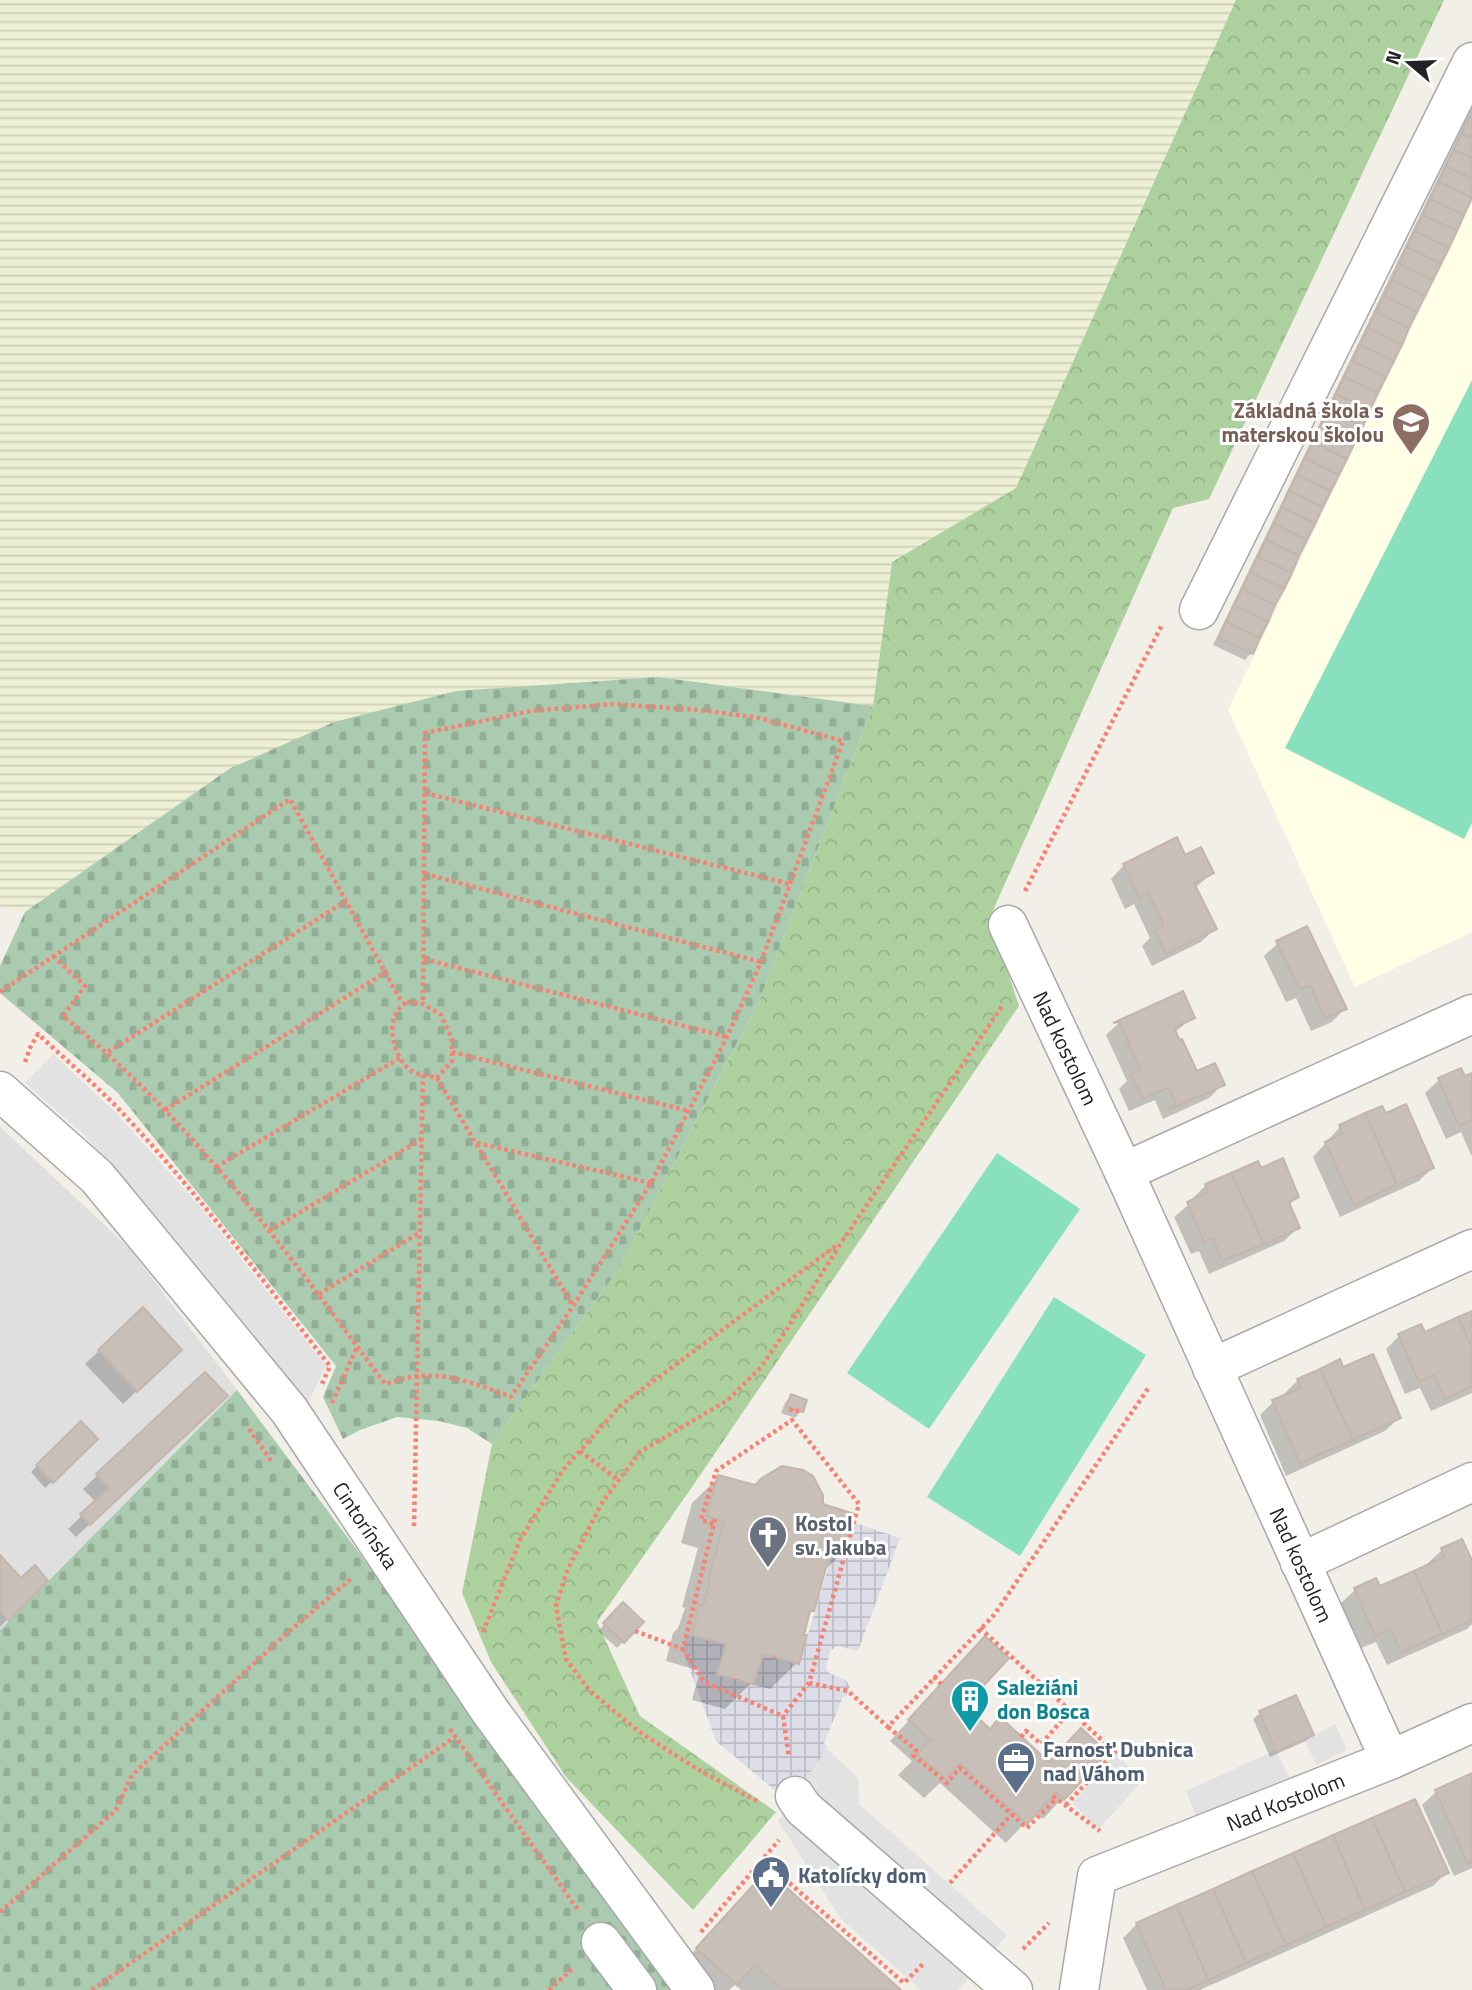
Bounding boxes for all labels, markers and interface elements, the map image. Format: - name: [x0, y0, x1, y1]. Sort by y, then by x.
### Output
- north arrow: [1374, 28, 1444, 98]
- text: N: [1377, 46, 1408, 68]
- place label: Základná škola s materskou školou: [1221, 394, 1384, 450]
- school or university icon: Základná škola s materskou školou: [1390, 401, 1432, 456]
- street label: Nad kostolom: [1025, 986, 1106, 1111]
- street label: Cintorínska: [325, 1475, 407, 1576]
- street label: Nad kostolom: [1262, 1502, 1342, 1627]
- place label: Kostol sv. Jakuba: [795, 1507, 887, 1563]
- church icon: Kostol sv. Jakuba: [747, 1514, 789, 1569]
- place label: Saleziáni don Bosca: [997, 1671, 1090, 1727]
- building icon: Saleziáni don Bosca: [949, 1678, 991, 1733]
- place label: Farnosť Dubnica nad Váhom: [1043, 1733, 1194, 1789]
- office icon: Farnosť Dubnica nad Váhom: [995, 1740, 1037, 1795]
- street label: Nad Kostolom: [1221, 1764, 1349, 1839]
- public building icon: Katolícky dom: [750, 1854, 792, 1909]
- place label: Katolícky dom: [798, 1859, 927, 1891]

